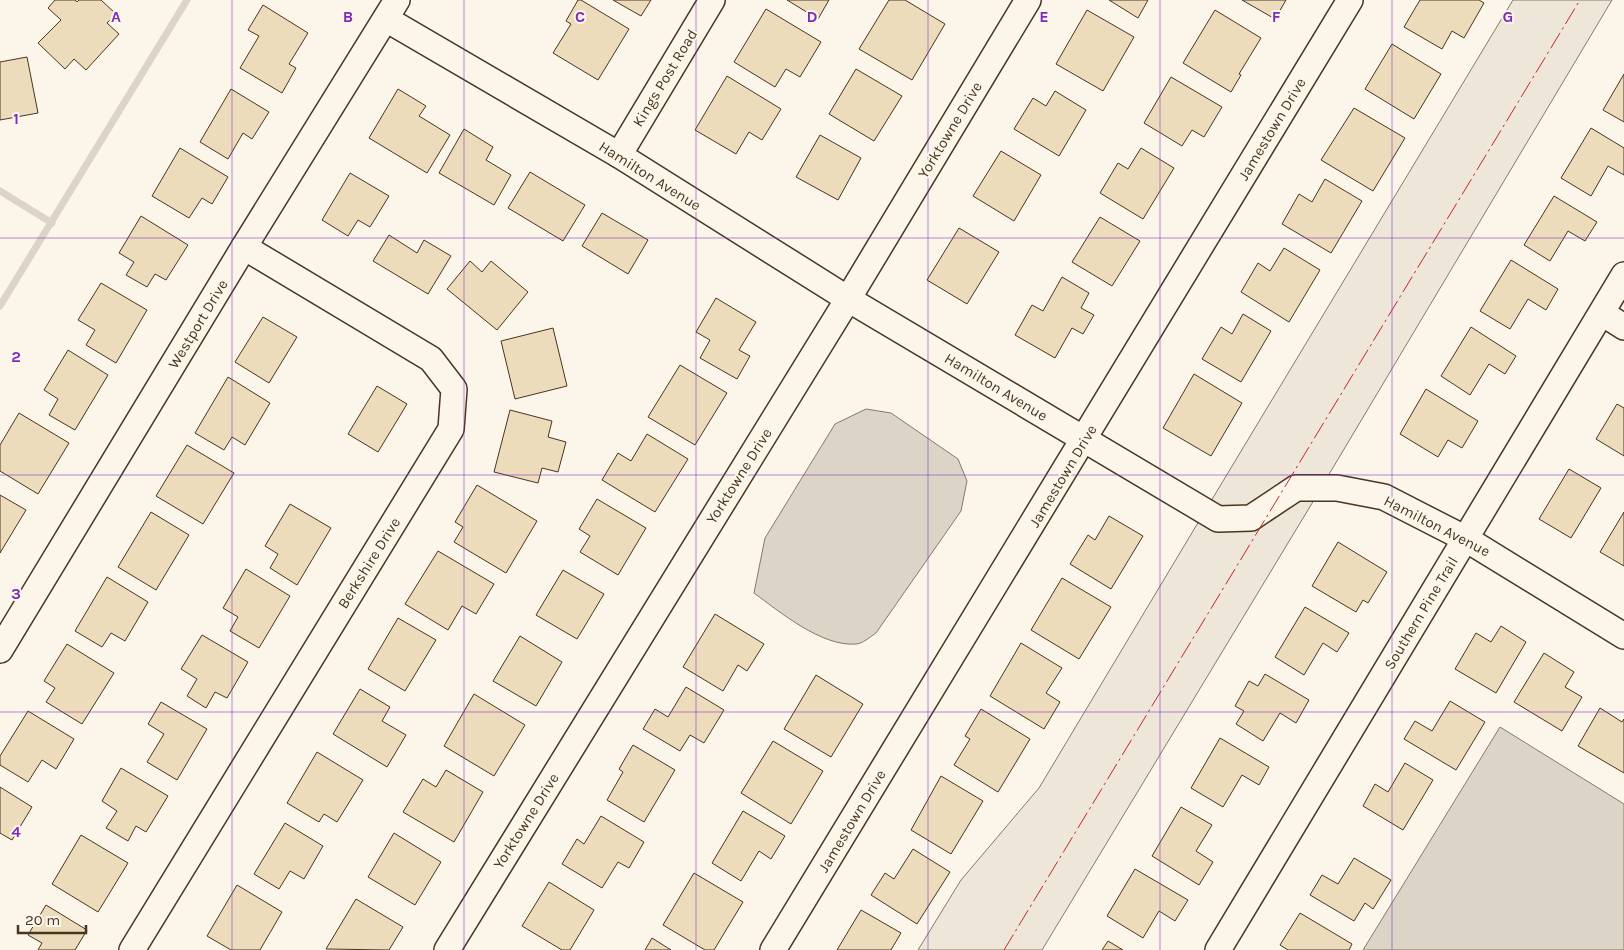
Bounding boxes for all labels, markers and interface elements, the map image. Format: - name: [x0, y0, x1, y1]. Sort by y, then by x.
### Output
- text: A: [111, 7, 121, 26]
- text: B: [343, 7, 353, 26]
- text: C: [575, 7, 585, 26]
- text: D: [807, 7, 818, 26]
- text: E: [1039, 7, 1049, 26]
- text: F: [1272, 7, 1281, 26]
- text: G: [1503, 7, 1513, 26]
- street label: Kings Post Road: [629, 26, 701, 130]
- street label: Jamestown Drive: [1234, 75, 1310, 183]
- street label: Yorktowne Drive: [914, 78, 986, 182]
- text: 1: [13, 109, 19, 128]
- street label: Hamilton Avenue: [596, 137, 704, 215]
- street label: Westport Drive: [164, 276, 232, 372]
- text: 2: [11, 347, 21, 366]
- street label: Hamilton Avenue: [941, 349, 1051, 425]
- street label: Jamestown Drive: [1025, 422, 1101, 530]
- street label: Yorktowne Drive: [702, 425, 776, 527]
- street label: Hamilton Avenue: [1381, 491, 1493, 561]
- street label: Berkshire Drive: [334, 514, 404, 612]
- street label: Southern Pine Trail: [1380, 553, 1462, 673]
- text: 3: [11, 584, 21, 603]
- street label: Jamestown Drive: [814, 767, 890, 875]
- street label: Yorktowne Drive: [489, 770, 563, 872]
- text: 4: [11, 822, 21, 841]
- scale bar: [18, 902, 85, 934]
- text: 20 m: [25, 911, 60, 929]

